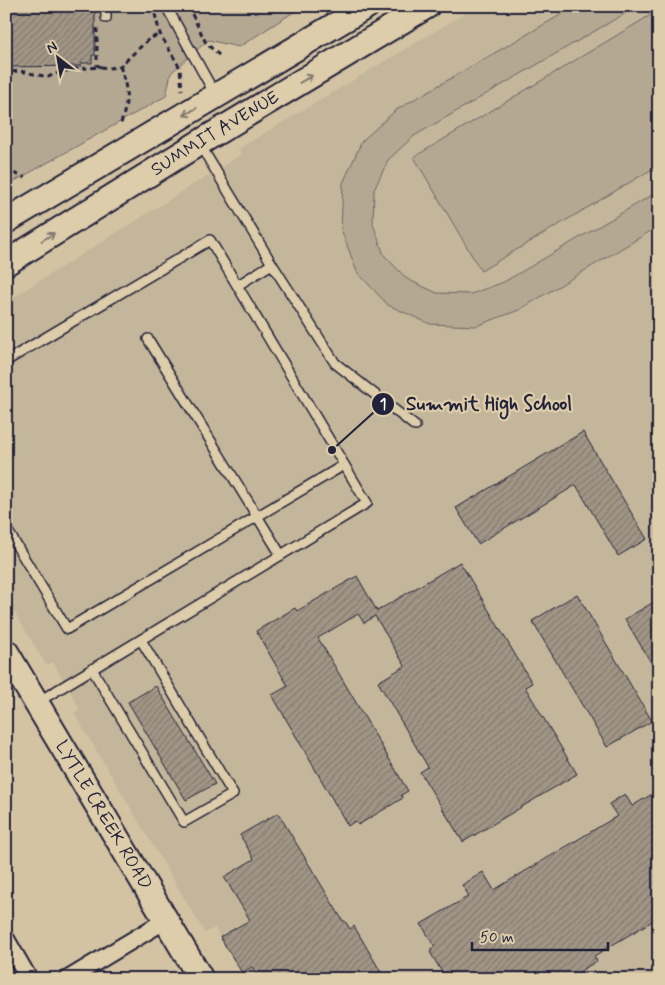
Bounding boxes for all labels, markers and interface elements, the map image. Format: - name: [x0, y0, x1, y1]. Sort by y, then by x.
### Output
- north arrow: [32, 32, 82, 82]
- text: N: [43, 38, 60, 58]
- one-way arrow: [298, 73, 312, 83]
- street label: SUMMIT AVENUE: [147, 85, 284, 182]
- one-way arrow: [183, 107, 197, 117]
- one-way arrow: [40, 232, 54, 242]
- callout: Summit High School: [370, 387, 582, 421]
- text: Summit High School: [406, 392, 572, 420]
- text: 1: [380, 395, 386, 415]
- street label: LYTLE CREEK ROAD: [49, 736, 157, 894]
- scale bar: [472, 920, 609, 952]
- text: 50 m: [480, 928, 514, 948]

